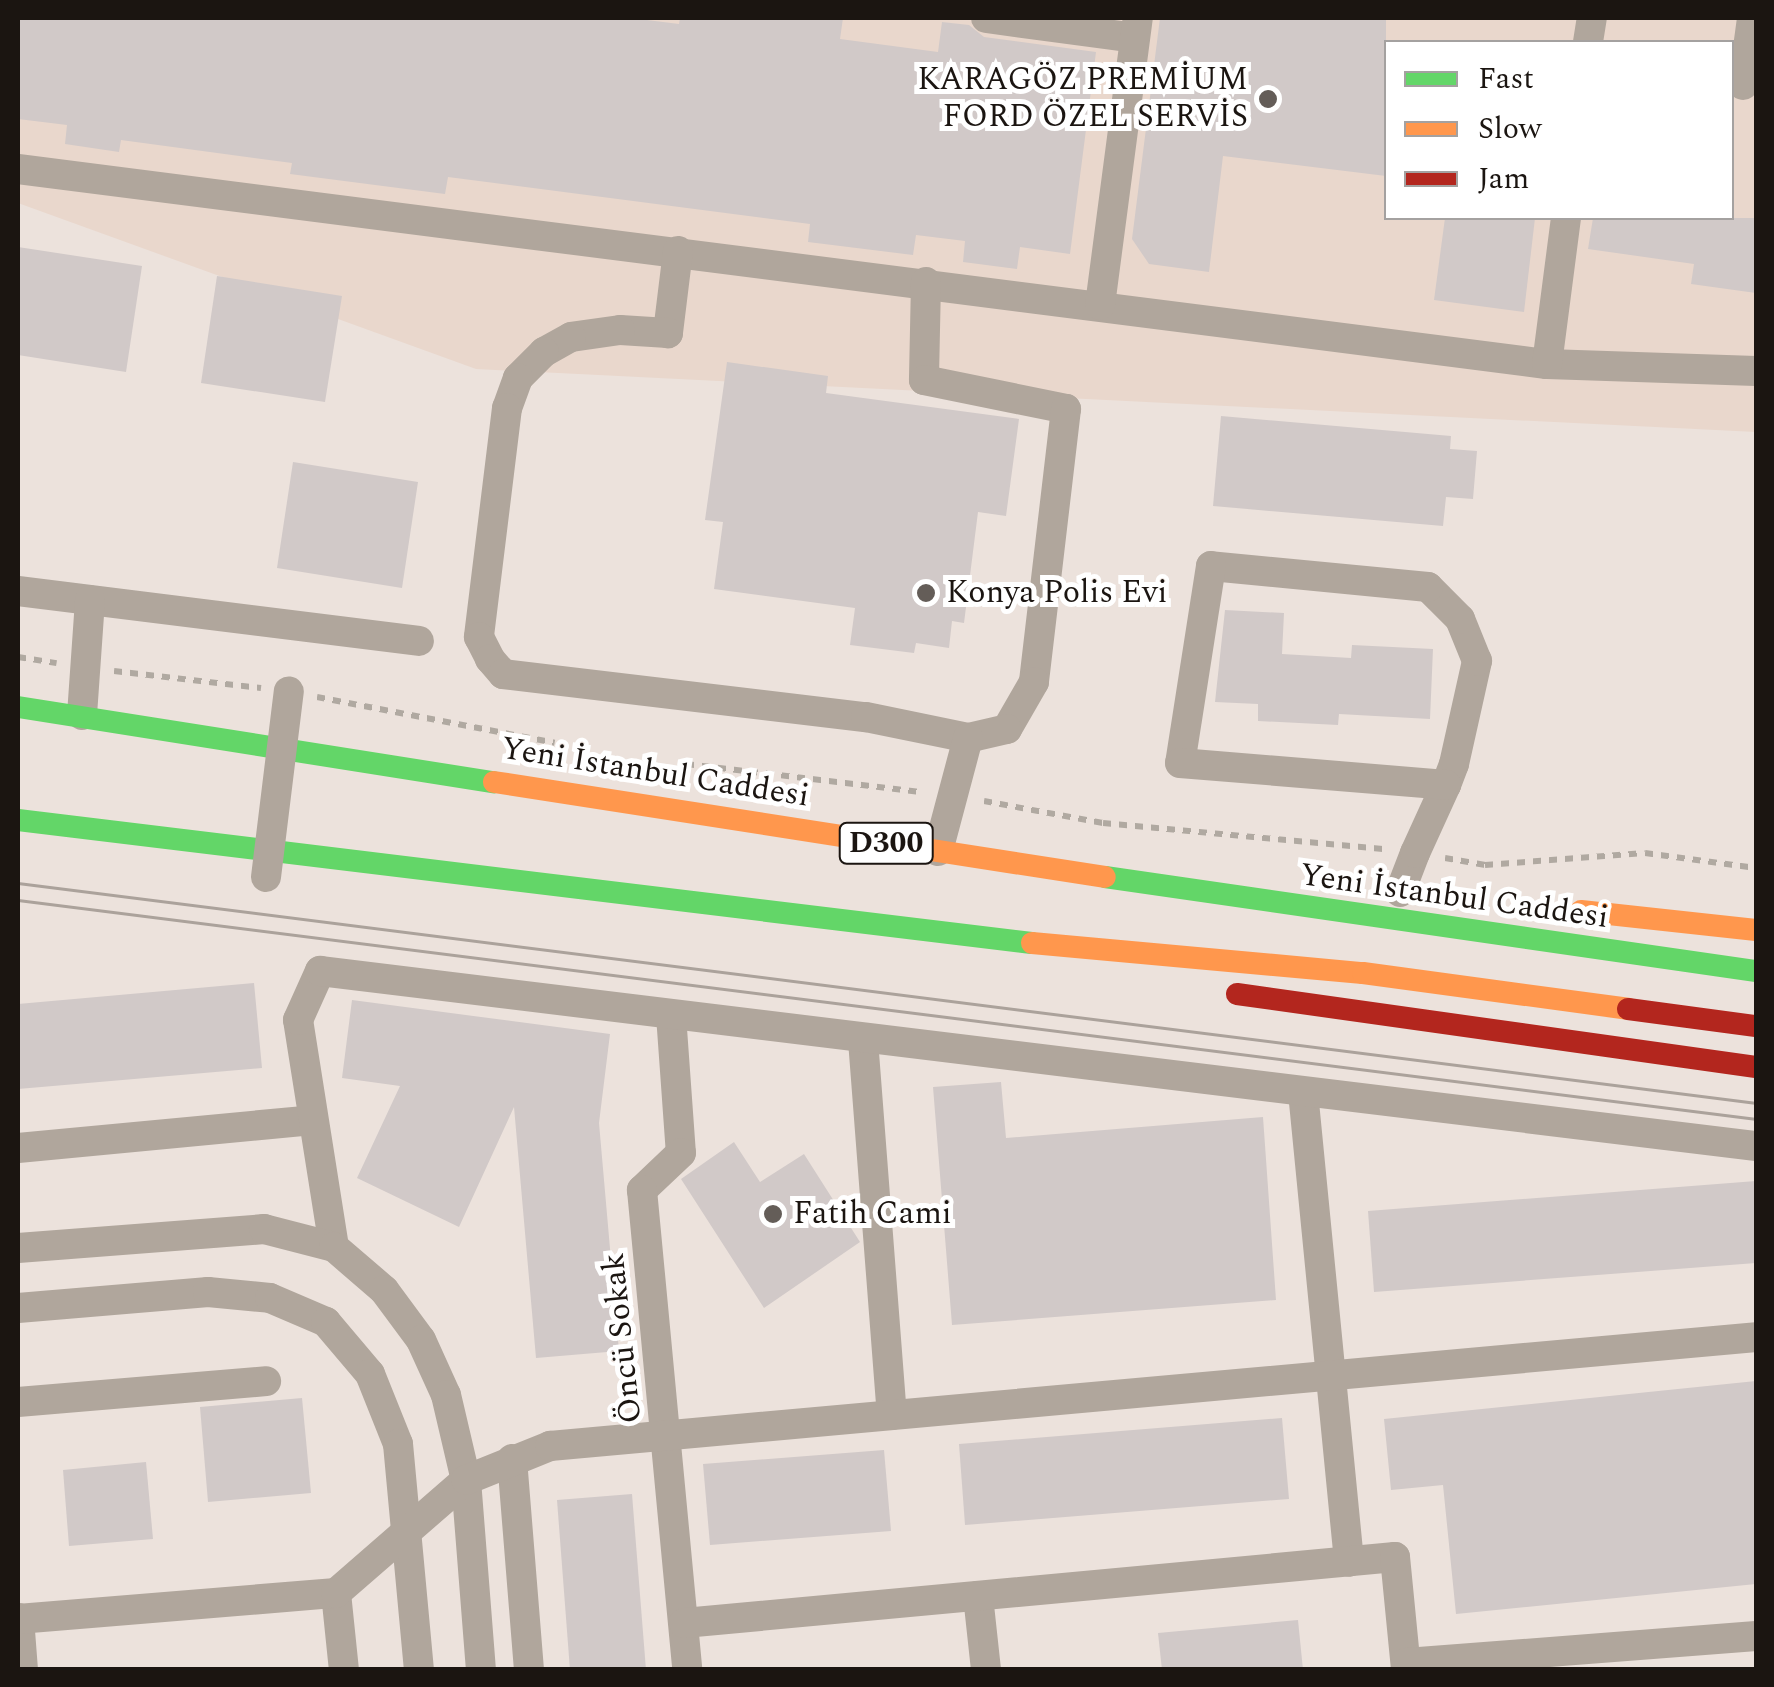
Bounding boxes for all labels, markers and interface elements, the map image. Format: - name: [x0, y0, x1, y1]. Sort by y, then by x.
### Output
- legend: [1384, 40, 1734, 220]
- text: Fast: [1478, 56, 1534, 102]
- place label: KARAGÖZ PREMİUM FORD ÖZEL SERVİS: [917, 62, 1248, 137]
- marker: KARAGÖZ PREMİUM FORD ÖZEL SERVİS: [1257, 88, 1279, 110]
- text: Slow: [1478, 106, 1542, 152]
- text: Jam: [1478, 156, 1529, 202]
- place label: Konya Polis Evi: [946, 574, 1168, 612]
- marker: Konya Polis Evi: [915, 582, 937, 604]
- street label: Yeni İstanbul Caddesi: [498, 730, 812, 816]
- road number: D300: [838, 818, 934, 868]
- street label: Yeni İstanbul Caddesi: [1297, 856, 1611, 938]
- place label: Fatih Cami: [793, 1195, 952, 1233]
- marker: Fatih Cami: [762, 1203, 784, 1225]
- street label: Öncü Sokak: [595, 1251, 651, 1425]

